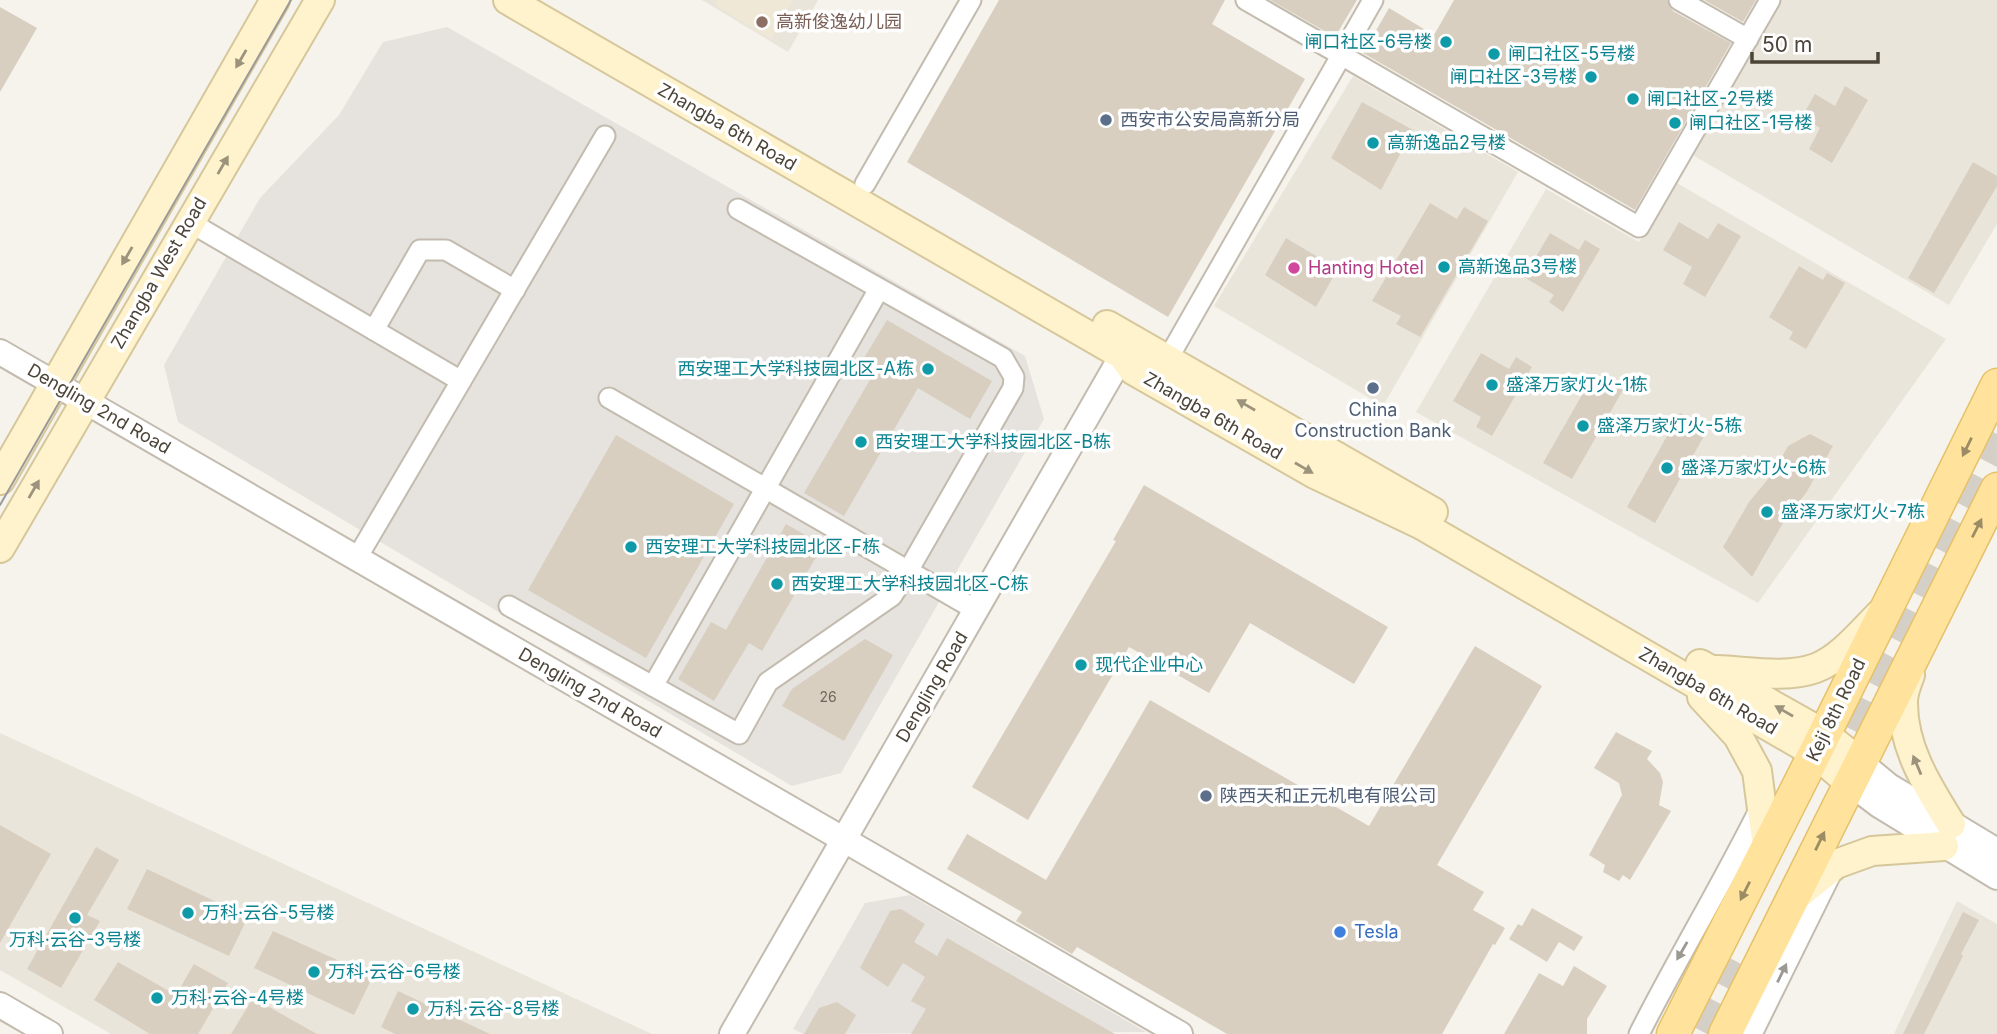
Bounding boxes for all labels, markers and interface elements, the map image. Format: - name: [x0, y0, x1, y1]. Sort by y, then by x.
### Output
- place label: 高新俊逸幼儿园: [776, 11, 902, 32]
- marker: 高新俊逸幼儿园: [754, 14, 770, 30]
- scale bar: [1752, 21, 1878, 65]
- place label: 闸口社区-6号楼: [1305, 31, 1432, 52]
- text: 50 m: [1762, 32, 1812, 57]
- marker: 闸口社区-6号楼: [1438, 34, 1454, 50]
- place label: 闸口社区-5号楼: [1508, 43, 1635, 64]
- marker: 闸口社区-5号楼: [1486, 46, 1502, 62]
- one-way arrow: [235, 50, 247, 69]
- place label: 闸口社区-3号楼: [1450, 66, 1577, 87]
- marker: 闸口社区-3号楼: [1583, 69, 1599, 85]
- street label: Zhangba 6th Road: [654, 78, 800, 175]
- place label: 闸口社区-2号楼: [1647, 88, 1774, 109]
- marker: 闸口社区-2号楼: [1625, 91, 1641, 107]
- place label: 西安市公安局高新分局: [1120, 109, 1300, 130]
- marker: 西安市公安局高新分局: [1098, 112, 1114, 128]
- place label: 闸口社区-1号楼: [1689, 112, 1813, 133]
- marker: 闸口社区-1号楼: [1667, 115, 1683, 131]
- place label: 高新逸品2号楼: [1387, 132, 1506, 153]
- marker: 高新逸品2号楼: [1365, 135, 1381, 151]
- one-way arrow: [216, 156, 229, 175]
- street label: Zhangba West Road: [107, 193, 210, 352]
- one-way arrow: [121, 247, 134, 266]
- place label: 高新逸品3号楼: [1458, 256, 1577, 277]
- place label: Hanting Hotel: [1308, 257, 1424, 278]
- marker: 高新逸品3号楼: [1436, 259, 1452, 275]
- marker: Hanting Hotel: [1286, 260, 1302, 276]
- place label: 西安理工大学科技园北区-A栋: [677, 358, 914, 379]
- street label: Dengling 2nd Road: [24, 359, 175, 458]
- marker: 西安理工大学科技园北区-A栋: [920, 361, 936, 377]
- street label: Zhangba 6th Road: [1140, 367, 1286, 464]
- place label: 盛泽万家灯火-1栋: [1506, 374, 1648, 395]
- marker: 盛泽万家灯火-1栋: [1484, 377, 1500, 393]
- marker: China Construction Bank: [1365, 380, 1381, 396]
- one-way arrow: [1236, 399, 1255, 411]
- place label: China Construction Bank: [1295, 399, 1452, 441]
- place label: 盛泽万家灯火-5栋: [1597, 415, 1742, 436]
- marker: 盛泽万家灯火-5栋: [1575, 418, 1591, 434]
- place label: 西安理工大学科技园北区-B栋: [875, 431, 1111, 452]
- marker: 西安理工大学科技园北区-B栋: [853, 434, 869, 450]
- one-way arrow: [1961, 437, 1972, 457]
- place label: 盛泽万家灯火-6栋: [1681, 457, 1826, 478]
- marker: 盛泽万家灯火-6栋: [1659, 460, 1675, 476]
- one-way arrow: [1295, 462, 1314, 474]
- one-way arrow: [28, 479, 40, 498]
- place label: 盛泽万家灯火-7栋: [1781, 501, 1925, 522]
- marker: 盛泽万家灯火-7栋: [1759, 504, 1775, 520]
- one-way arrow: [1972, 518, 1983, 538]
- place label: 西安理工大学科技园北区-F栋: [645, 536, 880, 557]
- marker: 西安理工大学科技园北区-F栋: [623, 539, 639, 555]
- place label: 西安理工大学科技园北区-C栋: [791, 573, 1028, 594]
- marker: 西安理工大学科技园北区-C栋: [769, 576, 785, 592]
- street label: Dengling Road: [891, 628, 972, 746]
- street label: Zhangba 6th Road: [1635, 642, 1781, 739]
- street label: Dengling 2nd Road: [515, 643, 666, 742]
- place label: 现代企业中心: [1095, 654, 1203, 675]
- street label: Keji 8th Road: [1802, 655, 1869, 765]
- marker: 现代企业中心: [1073, 657, 1089, 673]
- house number: 26: [819, 688, 837, 705]
- one-way arrow: [1774, 705, 1793, 717]
- one-way arrow: [1912, 754, 1923, 775]
- place label: 陕西天和正元机电有限公司: [1220, 785, 1436, 806]
- marker: 陕西天和正元机电有限公司: [1198, 788, 1214, 804]
- one-way arrow: [1815, 831, 1826, 851]
- one-way arrow: [1739, 881, 1750, 901]
- place label: 万科·云谷-5号楼: [202, 902, 334, 923]
- marker: 万科·云谷-5号楼: [180, 905, 196, 921]
- marker: 万科·云谷-3号楼: [67, 910, 83, 926]
- place label: Tesla: [1354, 921, 1399, 942]
- marker: Tesla: [1332, 924, 1348, 940]
- place label: 万科·云谷-3号楼: [9, 929, 141, 950]
- one-way arrow: [1676, 941, 1688, 960]
- place label: 万科·云谷-6号楼: [328, 961, 461, 982]
- one-way arrow: [1777, 963, 1788, 983]
- marker: 万科·云谷-6号楼: [306, 964, 322, 980]
- place label: 万科·云谷-4号楼: [171, 987, 304, 1008]
- marker: 万科·云谷-4号楼: [149, 990, 165, 1006]
- place label: 万科·云谷-8号楼: [427, 998, 560, 1019]
- marker: 万科·云谷-8号楼: [405, 1001, 421, 1017]

